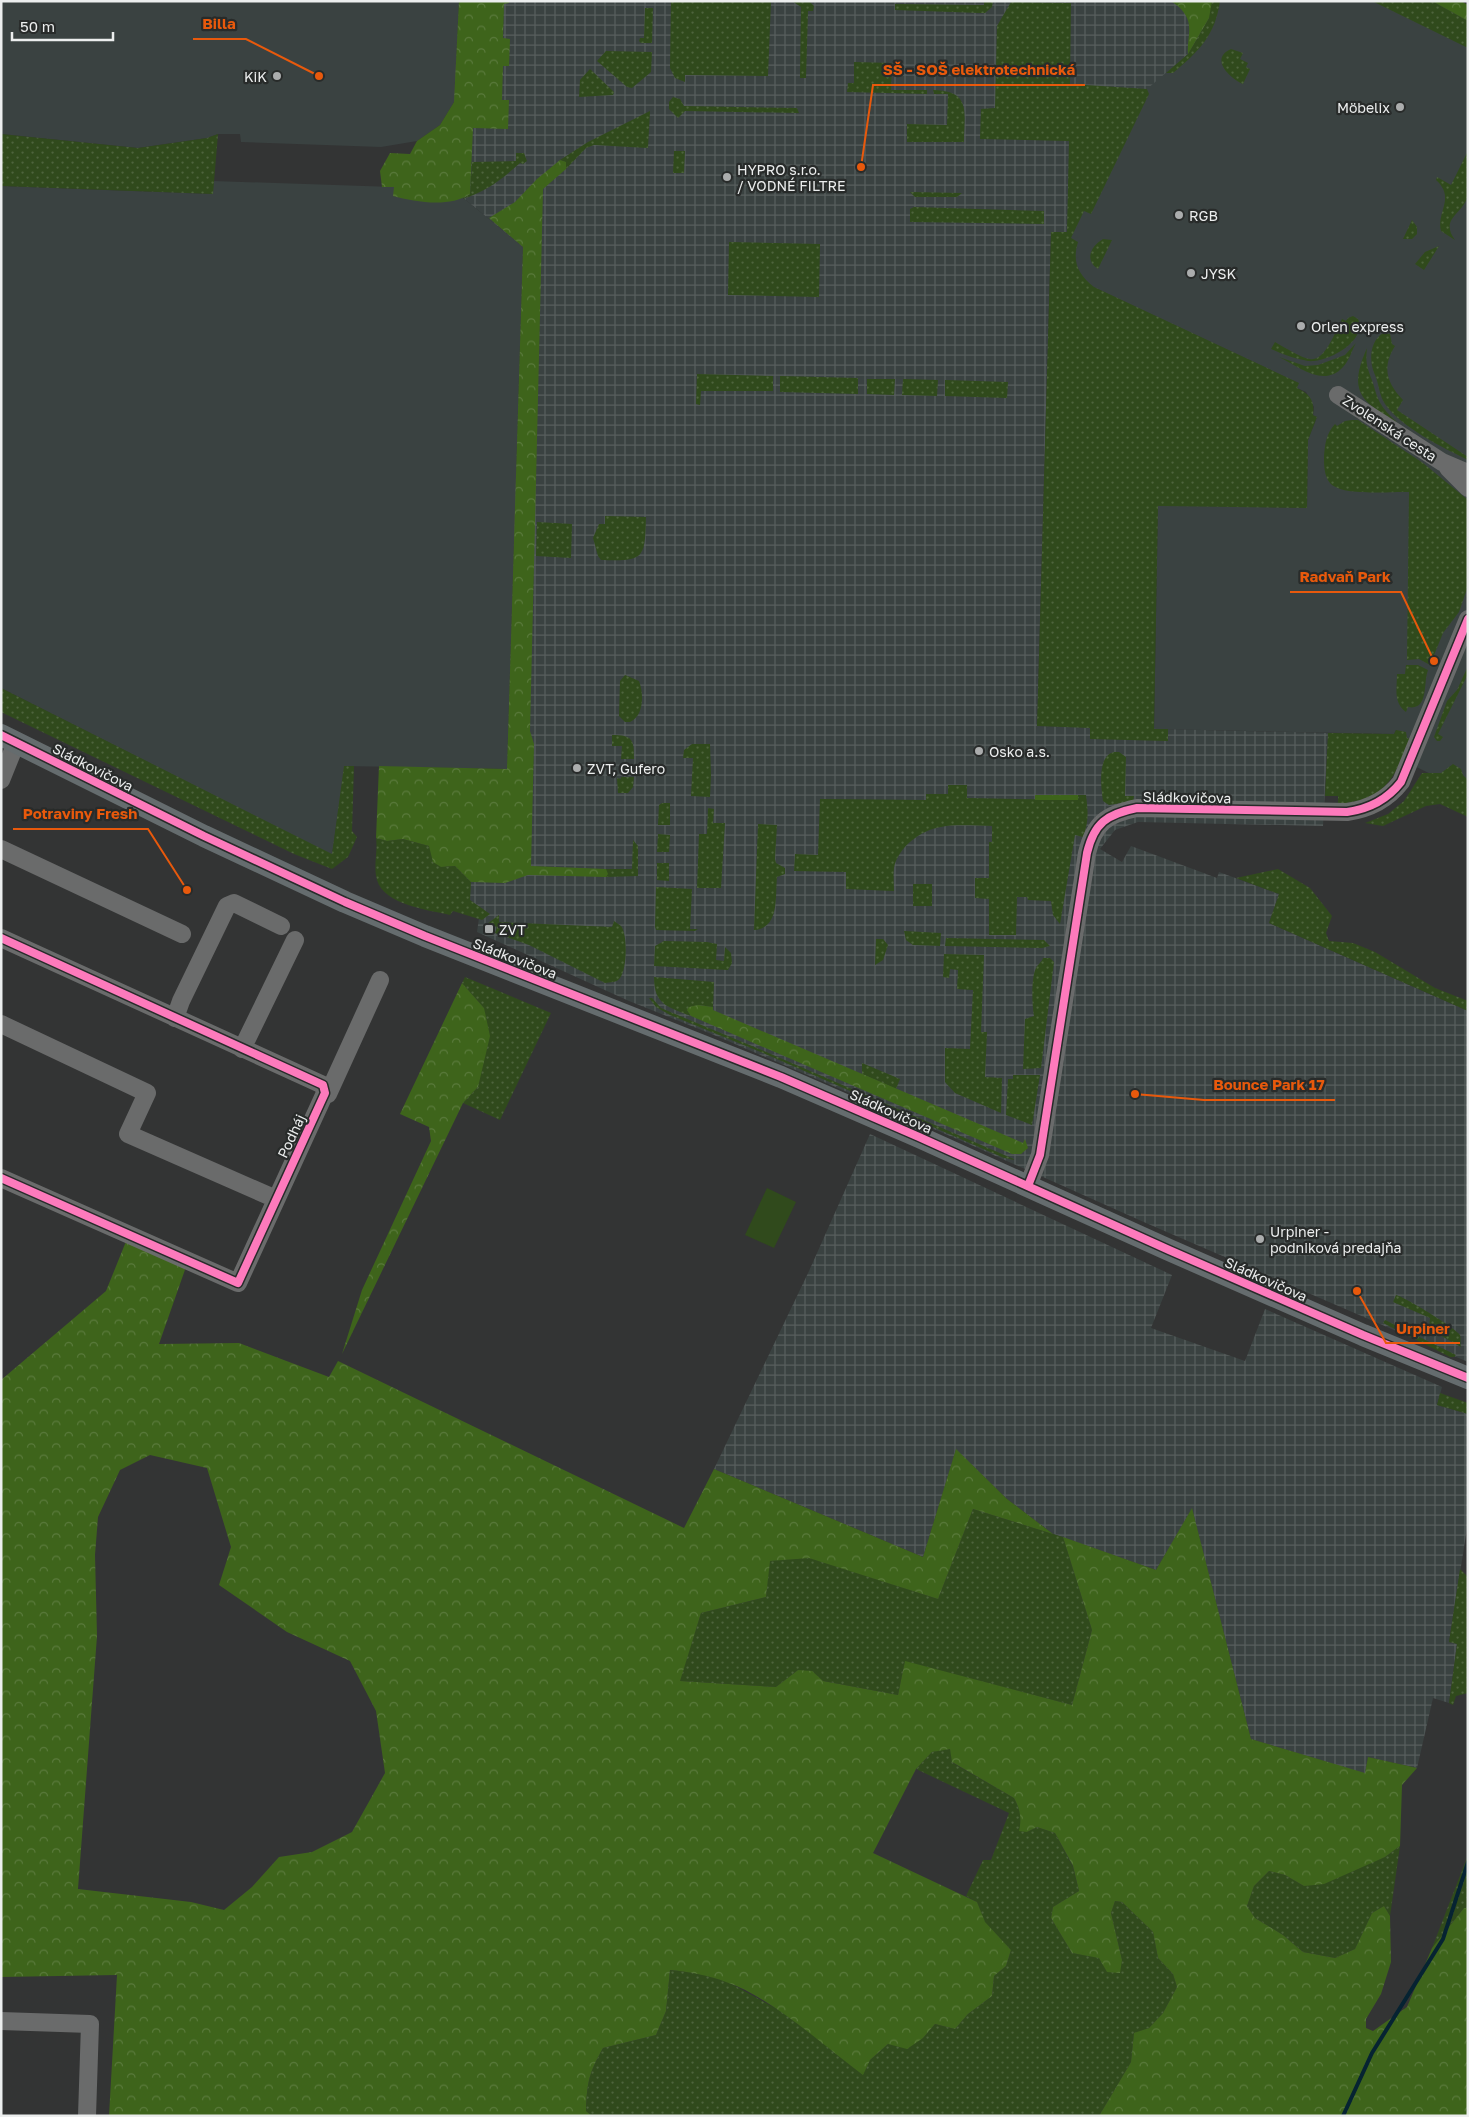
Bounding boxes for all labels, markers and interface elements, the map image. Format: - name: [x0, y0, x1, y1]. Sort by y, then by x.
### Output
- callout: Billa: [193, 9, 246, 39]
- scale bar: [12, 10, 114, 42]
- text: Billa: [202, 14, 236, 32]
- text: 50 m: [20, 17, 55, 35]
- callout: SŠ - SOŠ elektrotechnická: [873, 55, 1085, 85]
- text: SŠ - SOŠ elektrotechnická: [883, 60, 1076, 78]
- place label: KiK: [244, 68, 267, 85]
- marker: KiK: [271, 70, 283, 82]
- place label: Möbelix: [1337, 99, 1390, 116]
- marker: Möbelix: [1394, 101, 1406, 113]
- place label: HYPRO s.r.o. / VODNÉ FILTRE: [737, 161, 846, 194]
- marker: HYPRO s.r.o. / VODNÉ FILTRE: [721, 171, 733, 183]
- place label: RGB: [1189, 207, 1218, 224]
- marker: RGB: [1173, 209, 1185, 221]
- place label: JYSK: [1201, 265, 1236, 282]
- marker: JYSK: [1185, 267, 1197, 279]
- place label: Orlen express: [1311, 318, 1404, 335]
- marker: Orlen express: [1295, 320, 1307, 332]
- street label: Zvolenská cesta: [1340, 391, 1440, 465]
- callout: Radvaň Park: [1290, 562, 1401, 592]
- text: Radvaň Park: [1299, 567, 1391, 585]
- street label: Sládkovičova: [50, 739, 136, 795]
- place label: Osko a.s.: [989, 743, 1050, 760]
- marker: Osko a.s.: [973, 745, 985, 757]
- place label: ZVT, Gufero: [587, 760, 665, 777]
- marker: ZVT, Gufero: [571, 762, 583, 774]
- street label: Sládkovičova: [1143, 788, 1231, 806]
- callout: Potraviny Fresh: [13, 799, 148, 829]
- text: Potraviny Fresh: [23, 804, 137, 822]
- place label: ZVT: [499, 921, 526, 938]
- marker: ZVT: [483, 923, 495, 935]
- street label: Sládkovičova: [471, 934, 559, 982]
- callout: Bounce Park 17: [1204, 1070, 1335, 1100]
- text: Bounce Park 17: [1213, 1075, 1325, 1093]
- street label: Sládkovičova: [847, 1085, 935, 1137]
- street label: Podháj: [274, 1111, 308, 1161]
- place label: Urpiner - podniková predajňa: [1270, 1223, 1401, 1256]
- marker: Urpiner - podniková predajňa: [1254, 1233, 1266, 1245]
- street label: Sládkovičova: [1222, 1253, 1310, 1305]
- callout: Urpiner: [1386, 1313, 1460, 1343]
- text: Urpiner: [1396, 1319, 1450, 1337]

